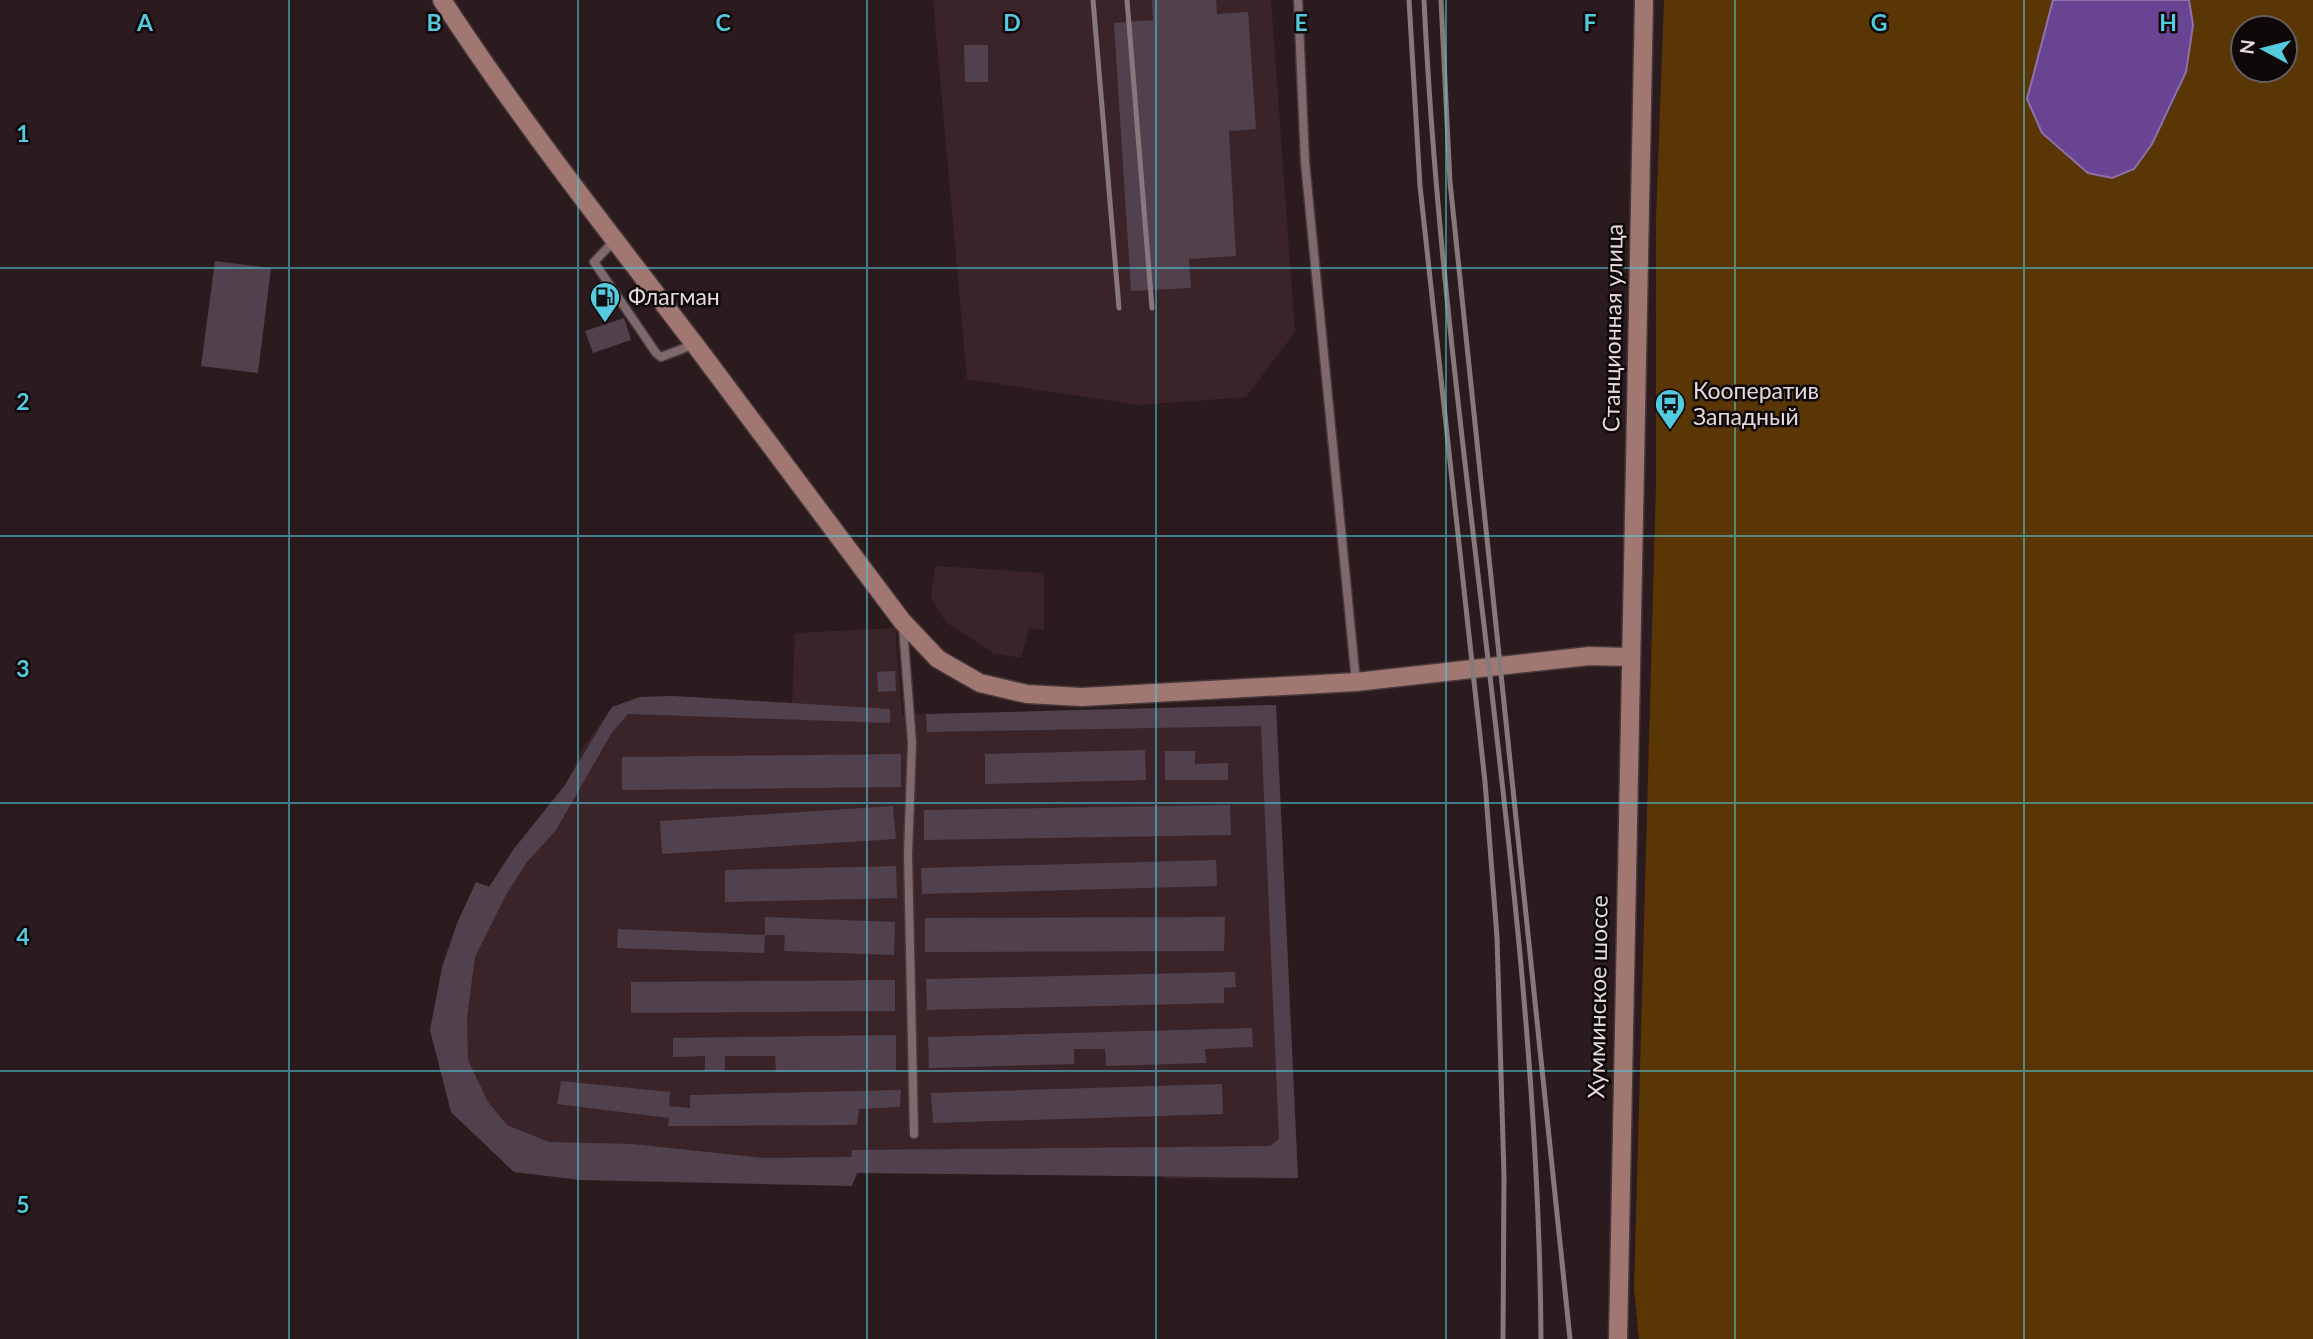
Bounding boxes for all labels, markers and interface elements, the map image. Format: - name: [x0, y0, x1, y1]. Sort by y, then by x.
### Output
- text: A: [136, 8, 154, 36]
- text: B: [426, 8, 442, 36]
- text: C: [715, 8, 731, 36]
- text: D: [1003, 8, 1021, 36]
- text: E: [1294, 8, 1308, 36]
- text: F: [1583, 8, 1597, 36]
- text: G: [1871, 8, 1887, 36]
- text: H: [2159, 8, 2177, 36]
- north arrow: [2229, 14, 2299, 84]
- text: N: [2234, 38, 2259, 56]
- text: 1: [16, 119, 30, 147]
- street label: Станционная улица: [1596, 224, 1628, 432]
- fuel station icon: Флагман: [588, 280, 622, 324]
- place label: Флагман: [628, 282, 720, 310]
- place label: Кооператив Западный: [1693, 376, 1819, 430]
- text: 2: [16, 387, 30, 415]
- bus stop icon: Кооператив Западный: [1653, 387, 1687, 431]
- text: 3: [16, 654, 30, 682]
- street label: Хумминское шоссе: [1581, 895, 1613, 1099]
- text: 4: [16, 922, 30, 950]
- text: 5: [16, 1190, 30, 1218]

